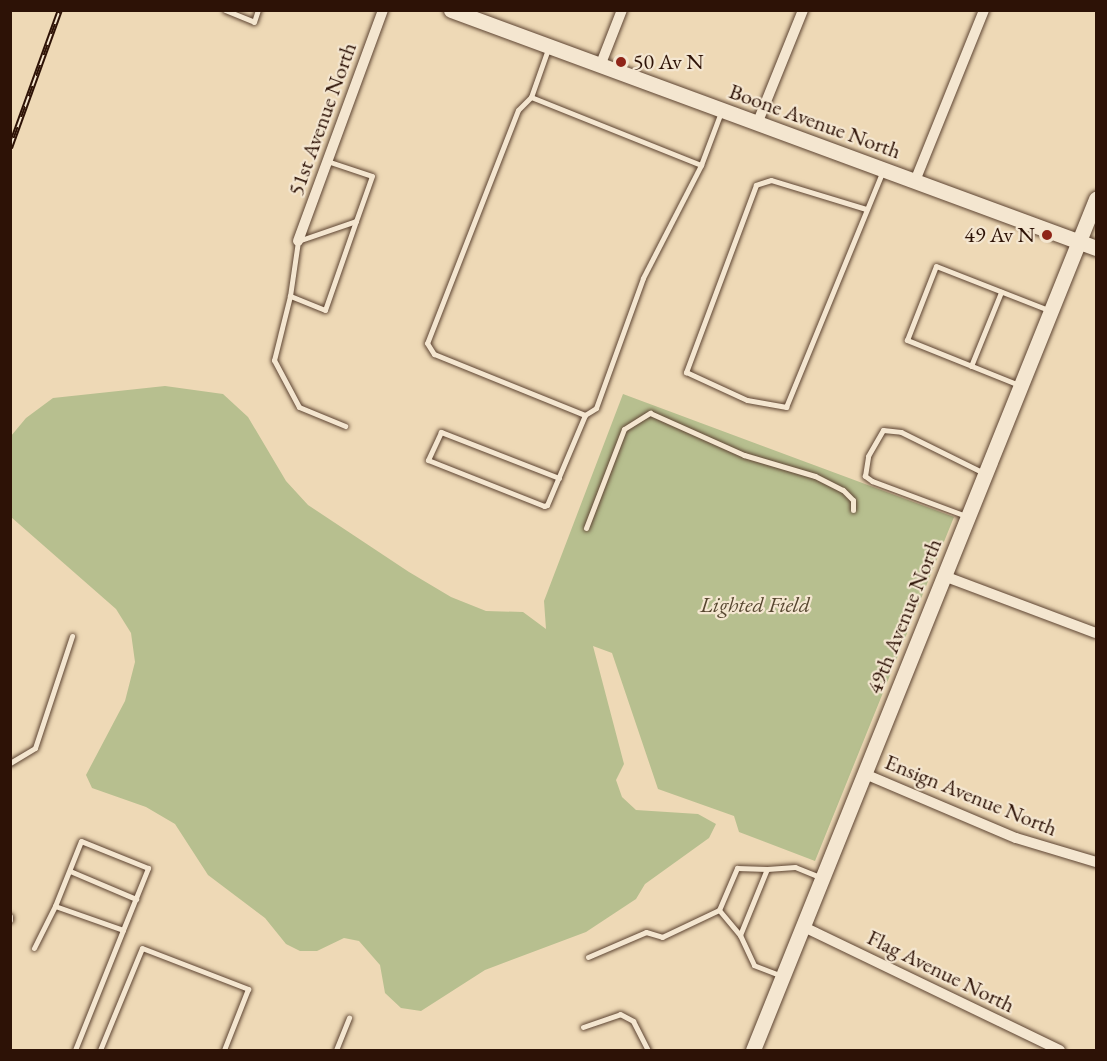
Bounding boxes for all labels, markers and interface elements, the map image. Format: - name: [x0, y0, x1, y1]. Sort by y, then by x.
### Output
- street label: 51st Avenue North: [282, 39, 362, 199]
- place label: 50 Av N: [633, 49, 704, 75]
- marker: 50 Av N: [614, 55, 628, 69]
- street label: Boone Avenue North: [726, 78, 904, 164]
- place label: 49 Av N: [964, 222, 1035, 248]
- marker: 49 Av N: [1040, 228, 1054, 242]
- street label: 49th Avenue North: [861, 534, 947, 698]
- park label: Lighted Field: [700, 592, 810, 618]
- street label: Ensign Avenue North: [881, 748, 1061, 842]
- street label: Flag Avenue North: [863, 924, 1019, 1018]

